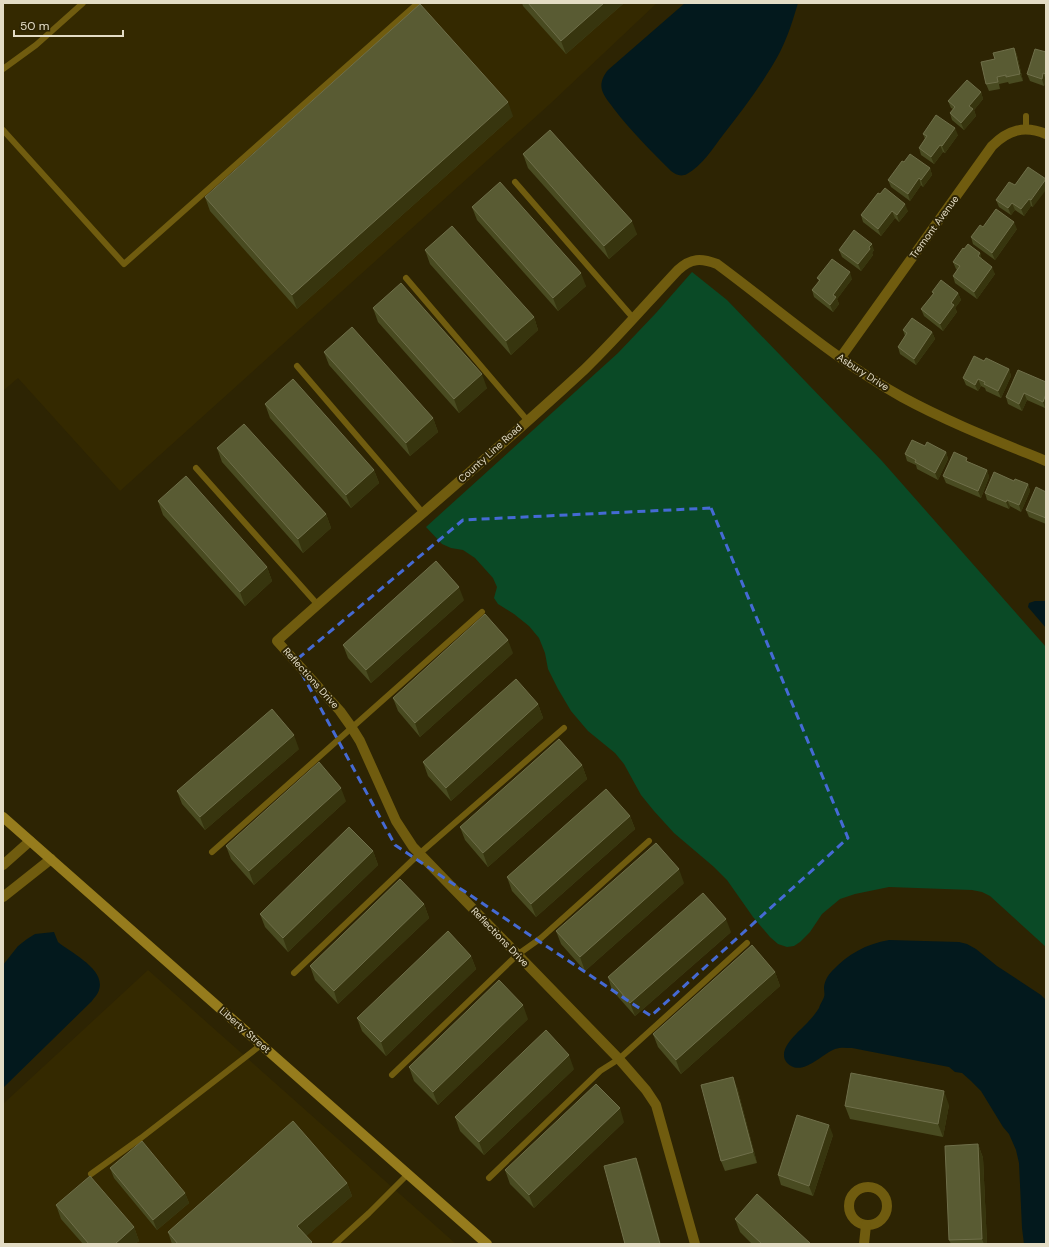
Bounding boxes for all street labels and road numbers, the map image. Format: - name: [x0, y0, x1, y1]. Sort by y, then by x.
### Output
- street label: Tremont Avenue: [907, 192, 962, 261]
- street label: Asbury Drive: [835, 350, 892, 394]
- street label: County Line Road: [455, 421, 525, 485]
- street label: Reflections Drive: [280, 645, 342, 711]
- street label: Reflections Drive: [468, 905, 532, 970]
- street label: Liberty Street: [217, 1004, 273, 1056]

